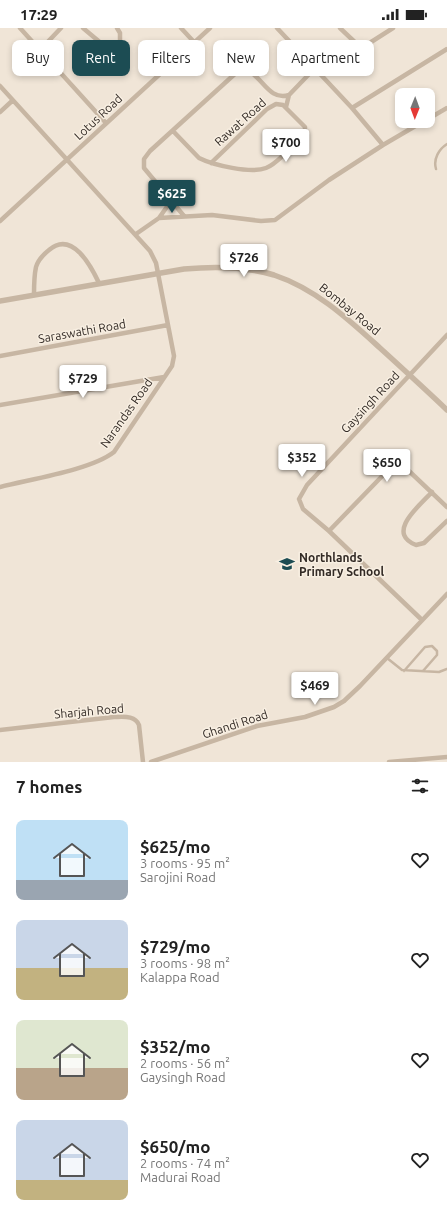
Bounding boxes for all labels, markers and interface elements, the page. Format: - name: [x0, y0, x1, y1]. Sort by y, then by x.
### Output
- text: 17:29: [20, 6, 58, 23]
- chip: Buy: [12, 40, 64, 76]
- chip: Rent: [72, 40, 130, 76]
- chip: Filters: [138, 40, 205, 76]
- chip: New: [213, 40, 269, 76]
- chip: Apartment: [277, 40, 374, 76]
- north arrow: [395, 88, 435, 128]
- map controls: [395, 88, 435, 128]
- street label: Lotus Road: [72, 92, 124, 142]
- street label: Rawat Road: [212, 96, 268, 148]
- pin: $700: [262, 129, 310, 163]
- text: $700: [271, 135, 301, 149]
- pin: $625: [148, 180, 196, 214]
- text: $625: [157, 186, 187, 200]
- pin: $726: [220, 244, 268, 278]
- text: $726: [229, 250, 259, 264]
- street label: Bombay Road: [317, 281, 383, 337]
- street label: Saraswathi Road: [37, 317, 127, 345]
- pin: $729: [59, 365, 107, 399]
- street label: Gaysingh Road: [338, 369, 402, 435]
- text: $729: [68, 371, 98, 385]
- street label: Narandas Road: [97, 376, 155, 450]
- pin: $352: [278, 444, 326, 478]
- pin: $650: [363, 449, 411, 483]
- text: $352: [287, 450, 317, 464]
- text: $650: [372, 455, 402, 469]
- place label: Northlands Primary School: [299, 551, 384, 578]
- school or university icon: Northlands Primary School: [278, 555, 296, 573]
- pin: $469: [291, 672, 339, 706]
- text: $469: [300, 678, 330, 692]
- street label: Sharjah Road: [53, 701, 125, 721]
- street label: Ghandi Road: [201, 707, 269, 741]
- icon: filters: [409, 775, 431, 797]
- text: 7 homes: [16, 777, 82, 796]
- icon: home: [48, 836, 96, 884]
- text: $625/mo: [140, 837, 210, 856]
- icon: heart: [409, 849, 431, 871]
- text: 3 rooms · 95 m²: [140, 856, 230, 870]
- text: Sarojini Road: [140, 870, 216, 884]
- icon: home: [48, 936, 96, 984]
- text: $729/mo: [140, 937, 210, 956]
- icon: heart: [409, 949, 431, 971]
- text: 3 rooms · 98 m²: [140, 956, 230, 970]
- text: Kalappa Road: [140, 970, 220, 984]
- icon: home: [48, 1036, 96, 1084]
- text: $352/mo: [140, 1037, 210, 1056]
- icon: heart: [409, 1049, 431, 1071]
- text: 2 rooms · 56 m²: [140, 1056, 230, 1070]
- text: Gaysingh Road: [140, 1070, 226, 1084]
- icon: home: [48, 1136, 96, 1184]
- text: $650/mo: [140, 1137, 210, 1156]
- icon: heart: [409, 1149, 431, 1171]
- text: 2 rooms · 74 m²: [140, 1156, 230, 1170]
- text: Madurai Road: [140, 1170, 221, 1184]

